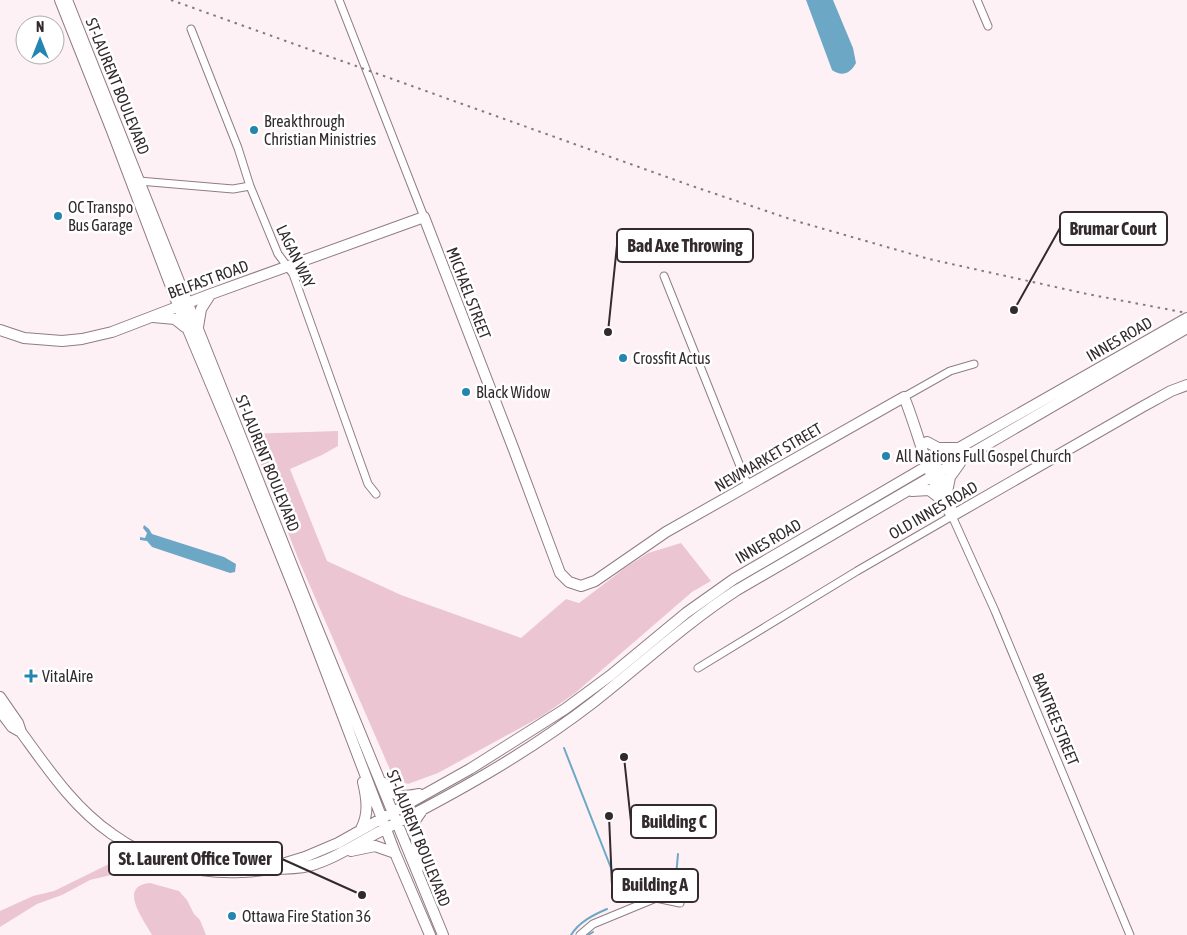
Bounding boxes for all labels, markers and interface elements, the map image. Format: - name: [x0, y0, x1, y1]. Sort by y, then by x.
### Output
- north arrow: [15, 15, 65, 65]
- street label: ST-LAURENT BOULEVARD: [82, 15, 154, 157]
- text: N: [36, 19, 44, 35]
- place label: Breakthrough Christian Ministries: [264, 112, 376, 148]
- marker: Breakthrough Christian Ministries: [248, 124, 260, 136]
- place label: OC Transpo Bus Garage: [68, 198, 133, 235]
- marker: OC Transpo Bus Garage: [52, 210, 64, 222]
- callout: Brumar Court: [1060, 212, 1167, 245]
- text: Brumar Court: [1069, 218, 1157, 239]
- street label: LAGAN WAY: [273, 222, 319, 291]
- callout: Bad Axe Throwing: [617, 229, 753, 262]
- text: Bad Axe Throwing: [627, 235, 743, 256]
- street label: MICHAEL STREET: [443, 245, 495, 341]
- street label: BELFAST ROAD: [165, 256, 251, 302]
- street label: INNES ROAD: [1083, 313, 1155, 365]
- place label: Crossfit Actus: [633, 349, 711, 367]
- marker: Crossfit Actus: [617, 352, 629, 364]
- place label: Black Widow: [476, 383, 551, 401]
- marker: Black Widow: [460, 386, 472, 398]
- street label: ST-LAURENT BOULEVARD: [232, 392, 304, 534]
- street label: NEWMARKET STREET: [711, 419, 825, 495]
- place label: All Nations Full Gospel Church: [896, 447, 1072, 466]
- marker: All Nations Full Gospel Church: [880, 450, 892, 462]
- street label: OLD INNES ROAD: [885, 477, 981, 543]
- street label: INNES ROAD: [732, 515, 804, 567]
- place label: VitalAire: [42, 667, 93, 685]
- marker: VitalAire: [24, 669, 38, 683]
- street label: BANTREE STREET: [1029, 670, 1083, 768]
- street label: ST-LAURENT BOULEVARD: [383, 767, 455, 909]
- callout: Building C: [631, 805, 716, 838]
- text: Building C: [641, 811, 707, 832]
- callout: St. Laurent Office Tower: [109, 842, 282, 875]
- text: St. Laurent Office Tower: [118, 848, 272, 869]
- callout: Building A: [612, 869, 698, 902]
- text: Building A: [622, 874, 688, 895]
- place label: Ottawa Fire Station 36: [242, 907, 371, 925]
- marker: Ottawa Fire Station 36: [226, 910, 238, 922]

